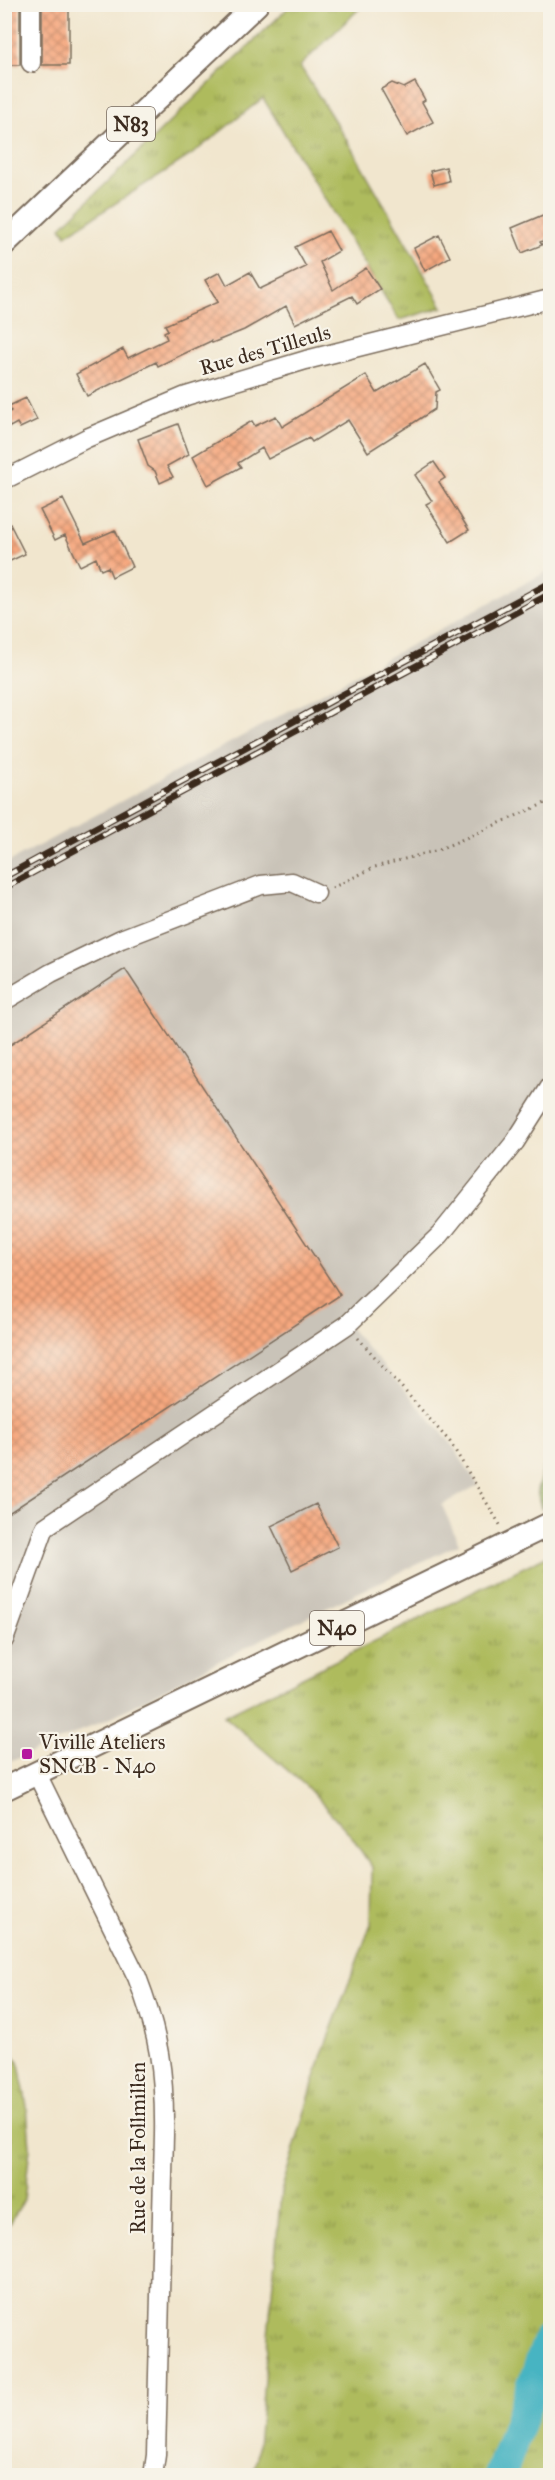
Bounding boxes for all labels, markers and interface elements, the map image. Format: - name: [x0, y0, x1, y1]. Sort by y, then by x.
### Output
- road number: N83: [107, 107, 155, 141]
- street label: Rue des Tilleuls: [196, 319, 334, 381]
- road number: N40: [310, 1611, 364, 1645]
- place label: Viville Ateliers SNCB - N40: [38, 1729, 165, 1779]
- marker: Viville Ateliers SNCB - N40: [20, 1747, 34, 1761]
- street label: Rue de la Follmillen: [125, 2062, 151, 2234]

